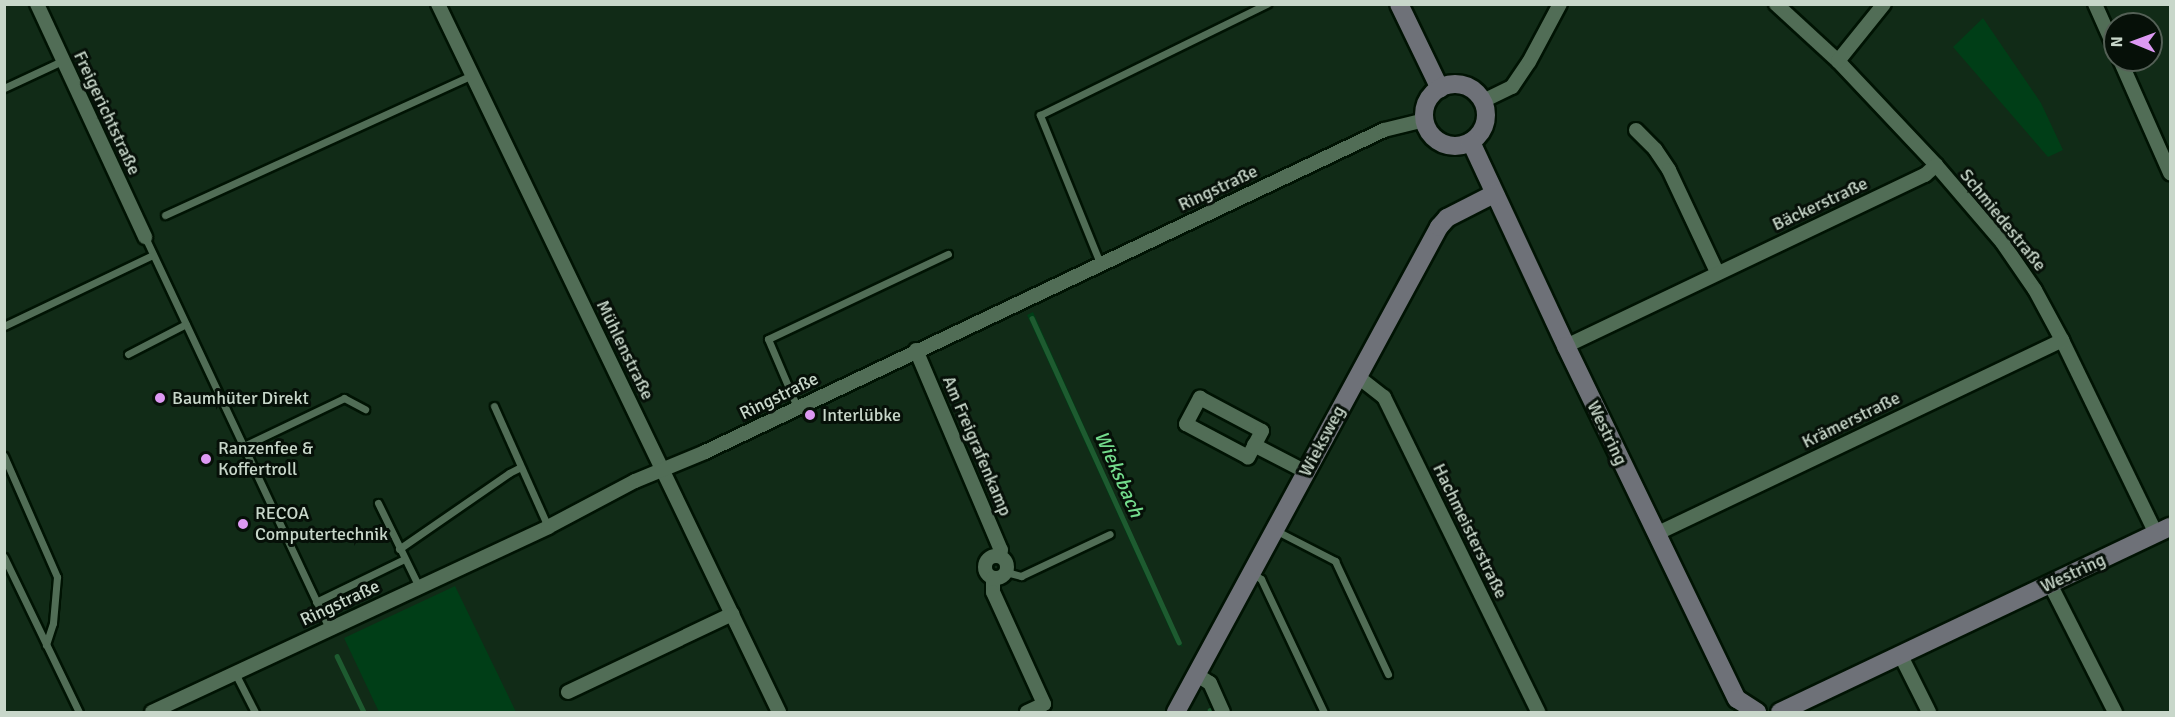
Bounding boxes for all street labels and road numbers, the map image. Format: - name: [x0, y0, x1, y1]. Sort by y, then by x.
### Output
- street label: Freigerichtstraße: [69, 48, 145, 178]
- street label: Ringstraße: [1175, 160, 1261, 216]
- street label: Schmiedestraße: [1955, 165, 2051, 275]
- street label: Bäckerstraße: [1769, 172, 1871, 236]
- street label: Mühlenstraße: [592, 297, 658, 403]
- street label: Ringstraße: [736, 368, 822, 424]
- street label: Am Freigrafenkamp: [938, 373, 1016, 519]
- street label: Krämerstraße: [1798, 387, 1904, 453]
- street label: Westring: [1582, 397, 1632, 469]
- street label: Wieksweg: [1294, 402, 1350, 480]
- street label: Hachmeisterstraße: [1428, 460, 1512, 602]
- street label: Westring: [2037, 549, 2109, 597]
- street label: Ringstraße: [297, 575, 383, 631]

